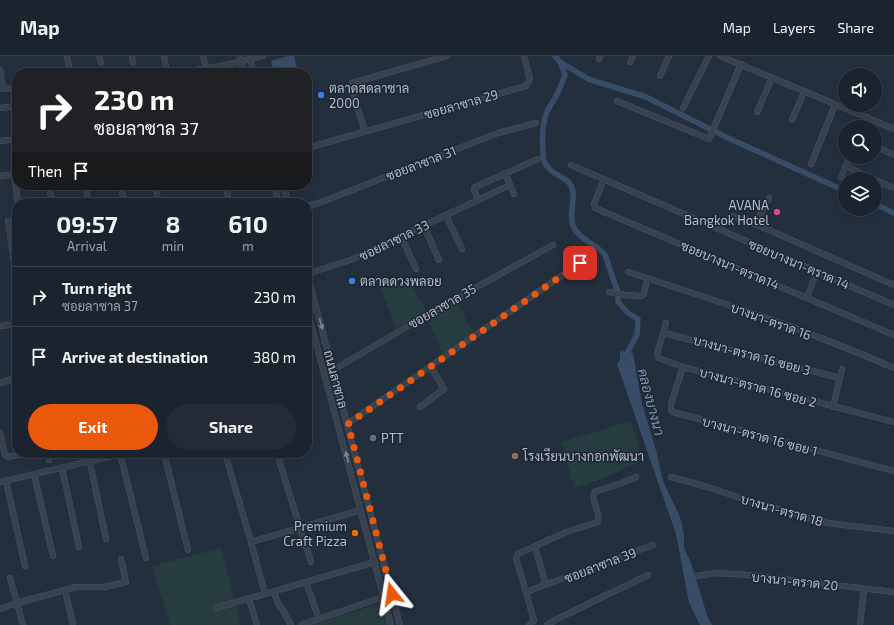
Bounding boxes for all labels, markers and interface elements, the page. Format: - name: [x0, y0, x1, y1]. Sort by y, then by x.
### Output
- text: Map: [20, 16, 60, 39]
- text: Map: [723, 19, 751, 36]
- text: Layers: [773, 19, 815, 36]
- text: Share: [837, 19, 874, 36]
- map controls: [838, 68, 882, 216]
- button: sound: [838, 68, 882, 112]
- place label: ตลาดสดลาซาล 2000: [329, 80, 409, 111]
- text: 230 m: [94, 82, 175, 116]
- icon: right: [28, 84, 80, 136]
- street label: ซอยลาซาล 29: [422, 86, 500, 122]
- marker: ตลาดสดลาซาล 2000: [316, 90, 326, 100]
- text: ซอยลาซาล 37: [94, 117, 199, 139]
- button: search: [838, 120, 882, 164]
- street label: ซอยลาซาล 31: [384, 142, 458, 184]
- icon: arrive: [70, 160, 92, 182]
- text: Then: [28, 162, 62, 180]
- button: layers: [838, 172, 882, 216]
- place label: AVANA Bangkok Hotel: [684, 197, 769, 228]
- marker: AVANA Bangkok Hotel: [772, 207, 782, 217]
- text: 09:57: [56, 209, 118, 238]
- text: 8: [165, 209, 180, 238]
- text: 610: [228, 209, 268, 238]
- street label: ซอยลาซาล 33: [356, 216, 432, 264]
- street label: ซอยบางนา-ตราด 14: [746, 235, 852, 293]
- street label: ซอยบางนา-ตราด14: [678, 237, 782, 293]
- text: Arrival: [67, 238, 107, 254]
- text: min: [162, 238, 184, 254]
- text: m: [242, 238, 254, 254]
- pin: [563, 246, 597, 280]
- icon: arrive: [569, 252, 591, 274]
- place label: ตลาดดวงพลอย: [360, 273, 442, 289]
- marker: ตลาดดวงพลอย: [347, 276, 357, 286]
- text: Turn right: [62, 279, 132, 297]
- street label: ซอยลาซาล 35: [405, 280, 479, 332]
- icon: right: [28, 286, 50, 308]
- text: 230 m: [254, 288, 296, 306]
- text: ซอยลาซาล 37: [62, 298, 138, 314]
- street label: บางนา-ตราด 16: [728, 299, 814, 343]
- one-way arrow: [318, 319, 324, 331]
- street label: บางนา-ตราด 16 ซอย 3: [692, 332, 812, 378]
- icon: arrive: [28, 346, 50, 368]
- text: Arrive at destination: [62, 348, 208, 366]
- text: 380 m: [253, 348, 296, 366]
- street label: ถนนลาซาล: [321, 348, 351, 410]
- street label: บางนา-ตราด 16 ซอย 2: [698, 364, 818, 410]
- water label: คลองบางนา: [634, 366, 669, 438]
- button: Exit: [28, 404, 158, 450]
- button: Share: [166, 404, 296, 450]
- street label: บางนา-ตราด 16 ซอย 1: [701, 413, 819, 459]
- place label: PTT: [381, 430, 404, 446]
- marker: PTT: [368, 433, 378, 443]
- place label: โรงเรียนบางกอกพัฒนา: [522, 447, 644, 464]
- one-way arrow: [343, 450, 349, 463]
- marker: โรงเรียนบางกอกพัฒนา: [510, 451, 520, 461]
- street label: บางนา-ตราด 18: [739, 491, 825, 529]
- place label: Premium Craft Pizza: [283, 518, 347, 549]
- marker: Premium Craft Pizza: [350, 528, 360, 538]
- street label: ซอยลาซาล 39: [561, 544, 639, 586]
- street label: บางนา-ตราด 20: [751, 568, 839, 594]
- position arrow: [371, 573, 413, 615]

